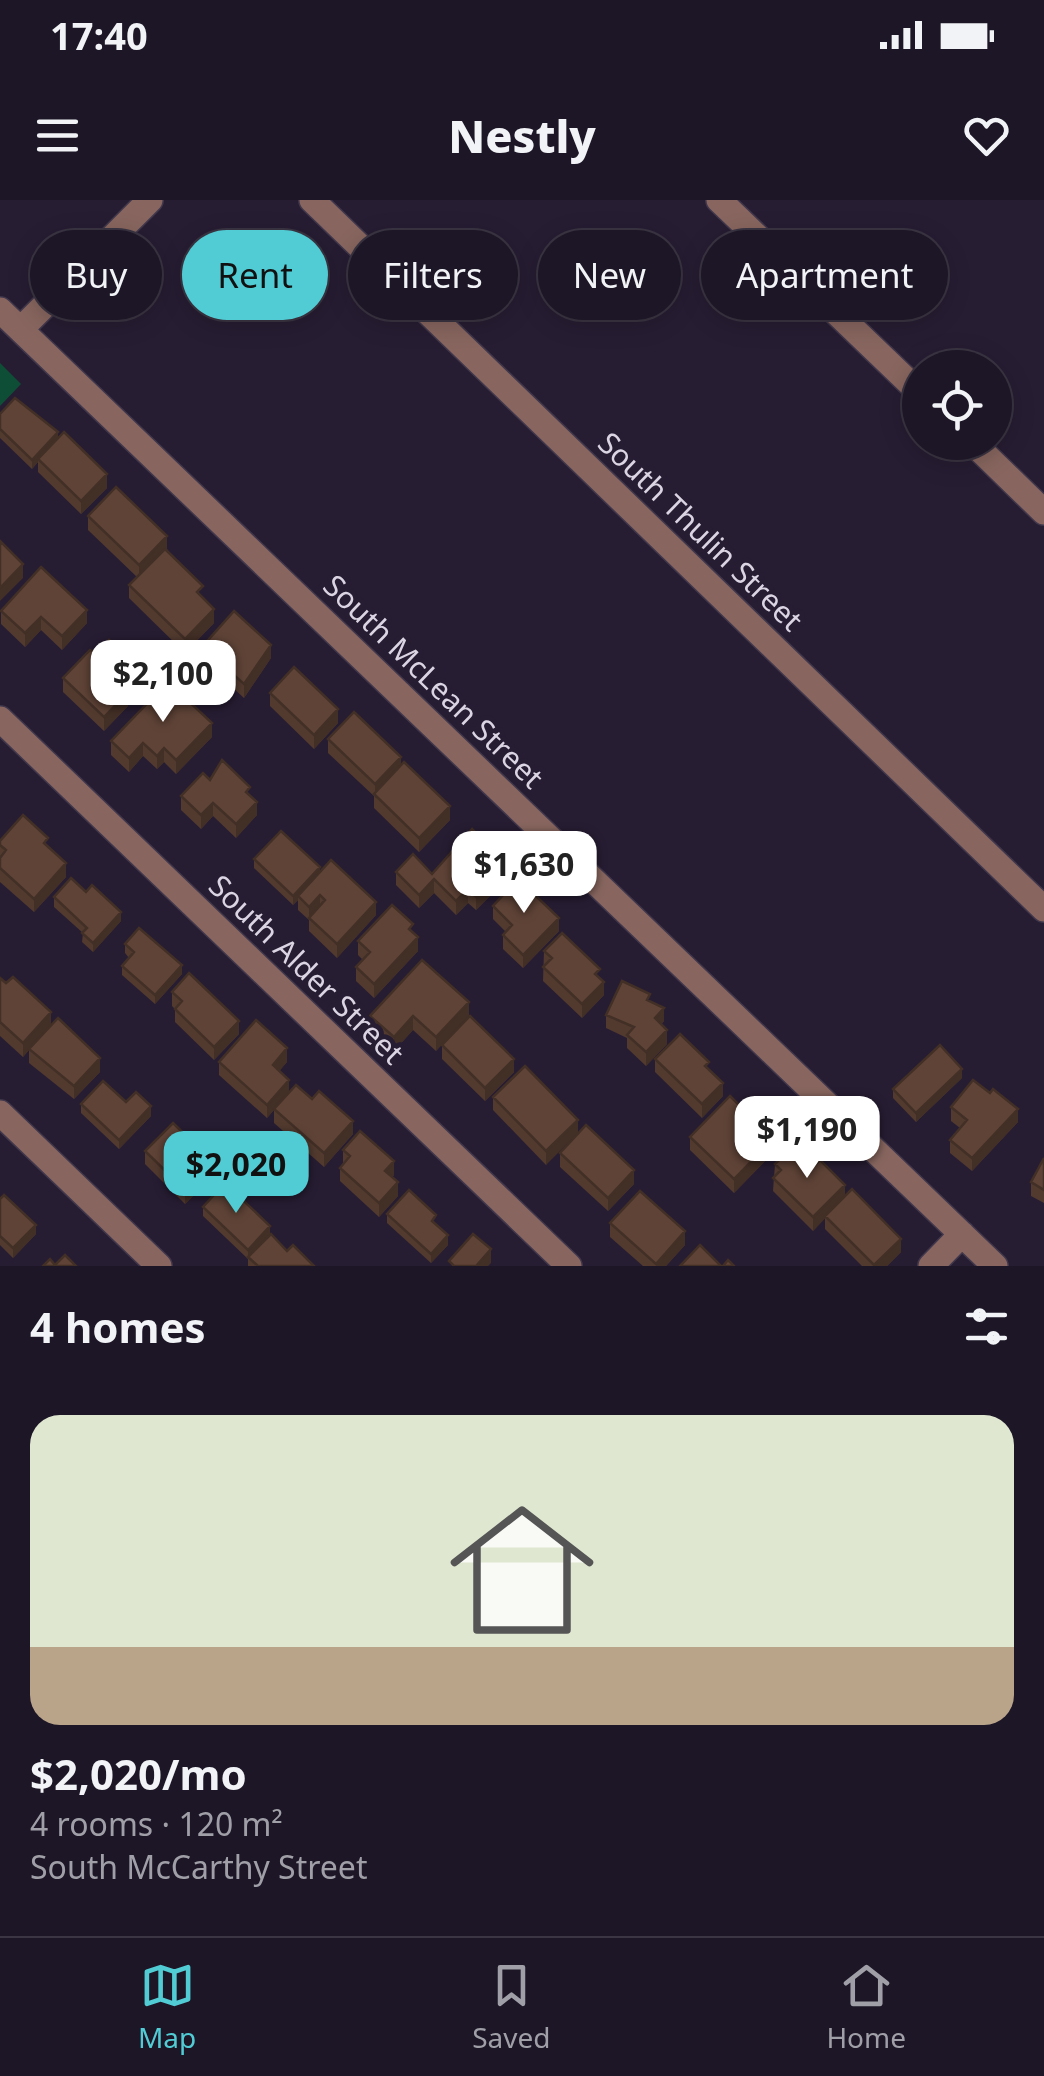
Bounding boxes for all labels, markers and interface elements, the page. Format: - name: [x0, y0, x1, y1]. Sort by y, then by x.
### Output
- text: 17:40: [50, 9, 148, 61]
- text: Nestly: [448, 105, 596, 166]
- icon: menu: [30, 108, 85, 163]
- icon: heart: [959, 108, 1014, 163]
- chip: Buy: [30, 230, 162, 320]
- chip: Rent: [182, 230, 328, 320]
- chip: Filters: [348, 230, 518, 320]
- chip: New: [538, 230, 681, 320]
- chip: Apartment: [701, 230, 948, 320]
- map controls: [902, 350, 1012, 460]
- button: locate: [902, 350, 1012, 460]
- street label: South Thulin Street: [590, 423, 812, 640]
- street label: South McLean Street: [315, 565, 553, 797]
- pin: $2,100: [82, 640, 244, 725]
- text: $2,100: [113, 651, 213, 694]
- pin: $1,630: [443, 831, 605, 916]
- text: $1,630: [474, 842, 574, 885]
- street label: South Alder Street: [200, 865, 414, 1073]
- pin: $1,190: [726, 1096, 888, 1181]
- text: $1,190: [757, 1107, 857, 1150]
- pin: $2,020: [155, 1131, 317, 1216]
- text: $2,020: [186, 1142, 286, 1185]
- text: 4 homes: [30, 1298, 206, 1355]
- icon: filters: [959, 1299, 1014, 1354]
- icon: home: [432, 1480, 612, 1660]
- text: $2,020/mo: [30, 1745, 247, 1802]
- text: 4 rooms · 120 m²: [30, 1802, 283, 1845]
- text: South McCarthy Street: [30, 1845, 367, 1888]
- tab: Map: [138, 1958, 196, 2056]
- tab: Saved: [472, 1958, 550, 2056]
- tab: Home: [826, 1958, 906, 2056]

